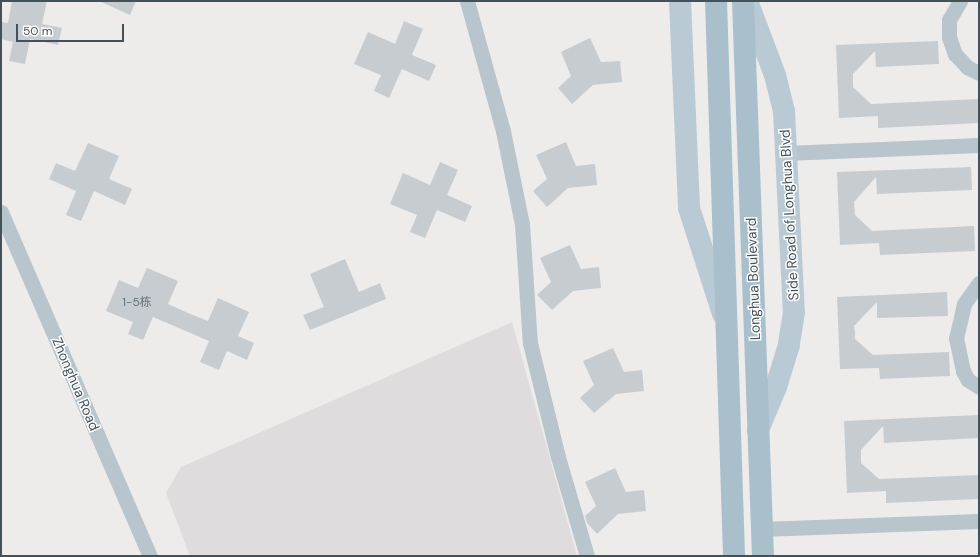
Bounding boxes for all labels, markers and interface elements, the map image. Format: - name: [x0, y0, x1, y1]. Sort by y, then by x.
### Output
- scale bar: [18, 16, 126, 42]
- text: 50 m: [23, 23, 52, 39]
- street label: Side Road of Longhua Blvd: [776, 129, 802, 301]
- street label: Longhua Boulevard: [742, 217, 764, 341]
- house number: 1-5栋: [122, 296, 152, 310]
- street label: Zhonghua Road: [49, 335, 103, 433]

